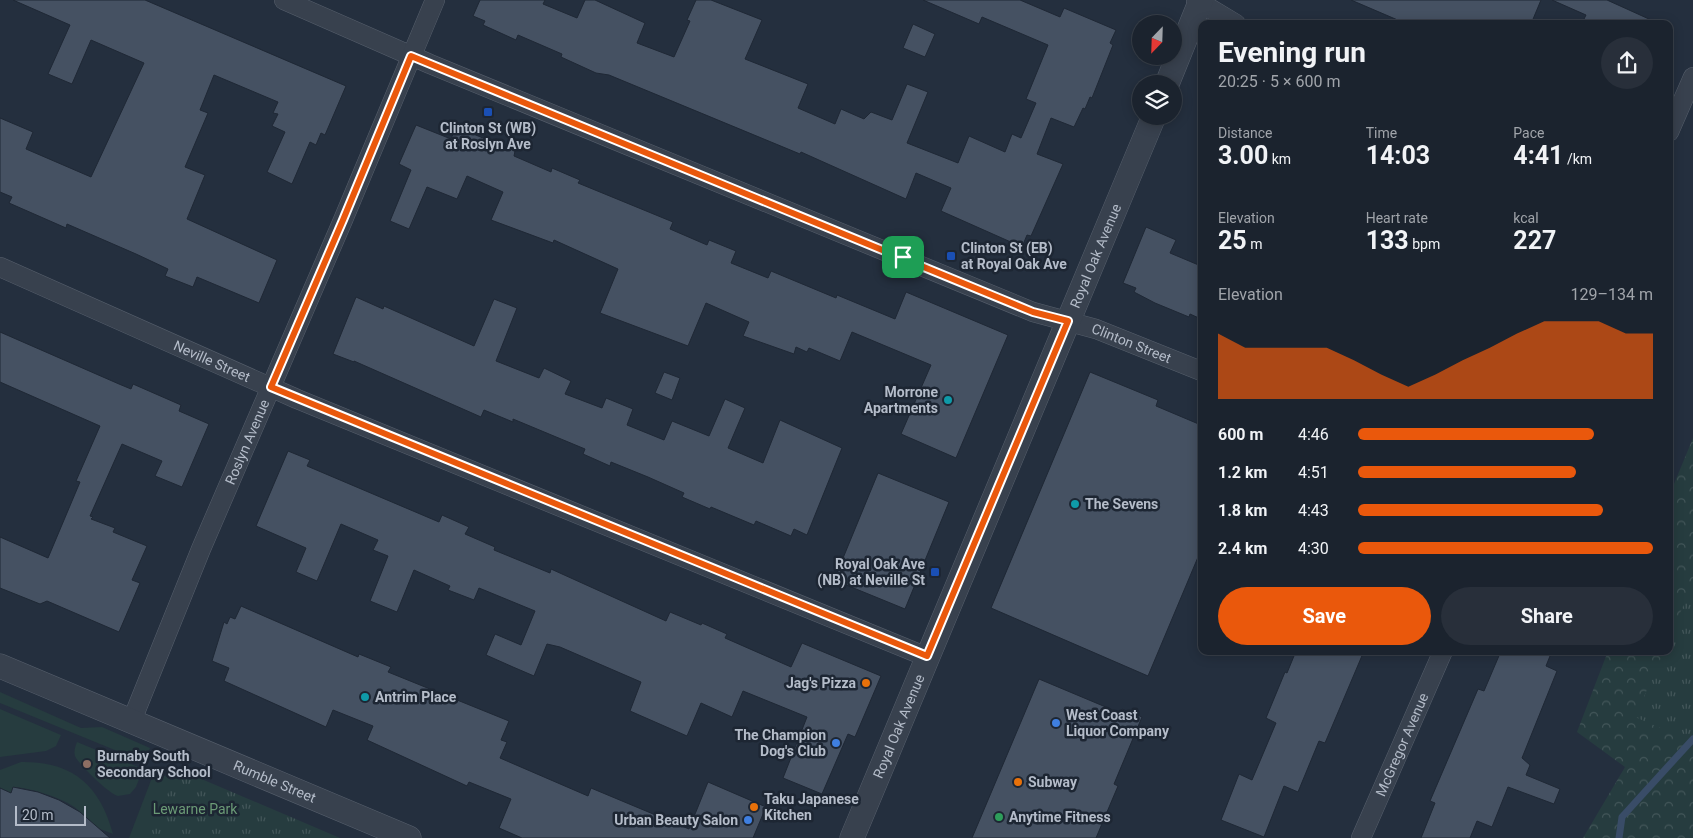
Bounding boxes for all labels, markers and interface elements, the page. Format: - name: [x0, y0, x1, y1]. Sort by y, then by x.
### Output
- north arrow: [1132, 15, 1182, 65]
- map controls: [1132, 15, 1182, 125]
- text: Evening run: [1218, 36, 1366, 69]
- button: share: [1601, 37, 1653, 89]
- text: 20:25 · 5 × 600 m: [1218, 72, 1340, 91]
- button: layers: [1132, 75, 1182, 125]
- marker: Clinton St (WB) at Roslyn Ave: [482, 106, 494, 118]
- place label: Clinton St (WB) at Roslyn Ave: [440, 120, 536, 152]
- text: Distance: [1218, 125, 1273, 141]
- text: Time: [1366, 125, 1397, 141]
- text: Pace: [1513, 125, 1544, 141]
- text: 3.00: [1218, 141, 1268, 170]
- text: 14:03: [1366, 141, 1430, 170]
- text: 4:41: [1513, 141, 1563, 170]
- text: km: [1268, 151, 1291, 167]
- text: /km: [1563, 151, 1592, 167]
- street label: Royal Oak Avenue: [1067, 201, 1124, 310]
- text: Elevation: [1218, 210, 1275, 226]
- text: Heart rate: [1366, 210, 1428, 226]
- text: kcal: [1513, 210, 1539, 226]
- text: 25: [1218, 226, 1247, 255]
- text: 133: [1366, 226, 1409, 255]
- text: 227: [1513, 226, 1556, 255]
- pin: [882, 236, 924, 278]
- text: m: [1247, 236, 1262, 252]
- text: bpm: [1409, 236, 1440, 252]
- place label: Clinton St (EB) at Royal Oak Ave: [961, 240, 1067, 272]
- icon: arrive: [889, 243, 917, 271]
- marker: Clinton St (EB) at Royal Oak Ave: [945, 250, 957, 262]
- text: Elevation: [1218, 285, 1283, 304]
- text: 129–134 m: [1571, 285, 1653, 304]
- street label: Clinton Street: [1089, 320, 1174, 366]
- street label: Neville Street: [171, 337, 253, 385]
- place label: Morrone Apartments: [864, 384, 938, 416]
- marker: Morrone Apartments: [942, 394, 954, 406]
- street label: Roslyn Avenue: [222, 397, 273, 487]
- text: 600 m: [1218, 425, 1263, 444]
- text: 4:46: [1298, 425, 1329, 444]
- text: 1.2 km: [1218, 463, 1267, 482]
- text: 4:51: [1298, 463, 1329, 482]
- place label: The Sevens: [1085, 496, 1158, 512]
- marker: The Sevens: [1069, 498, 1081, 510]
- text: 1.8 km: [1218, 501, 1267, 520]
- text: 4:43: [1298, 501, 1329, 520]
- text: 2.4 km: [1218, 539, 1267, 558]
- text: 4:30: [1298, 539, 1329, 558]
- place label: Royal Oak Ave (NB) at Neville St: [817, 556, 925, 589]
- marker: Royal Oak Ave (NB) at Neville St: [929, 566, 941, 578]
- button: Save: [1218, 587, 1431, 645]
- button: Share: [1441, 587, 1653, 645]
- street label: Royal Oak Avenue: [870, 672, 928, 781]
- place label: Jag's Pizza: [786, 675, 857, 691]
- marker: Jag's Pizza: [860, 677, 872, 689]
- place label: Antrim Place: [375, 689, 457, 705]
- marker: Antrim Place: [359, 691, 371, 703]
- street label: McGregor Avenue: [1372, 691, 1432, 799]
- place label: West Coast Liquor Company: [1066, 707, 1170, 739]
- marker: West Coast Liquor Company: [1050, 717, 1062, 729]
- place label: The Champion Dog's Club: [734, 727, 826, 759]
- marker: The Champion Dog's Club: [830, 737, 842, 749]
- place label: Burnaby South Secondary School: [97, 748, 211, 780]
- street label: Rumble Street: [231, 757, 319, 806]
- marker: Burnaby South Secondary School: [81, 758, 93, 770]
- place label: Subway: [1028, 774, 1078, 790]
- marker: Subway: [1012, 776, 1024, 788]
- place label: Taku Japanese Kitchen: [764, 791, 859, 823]
- park label: Lewarne Park: [153, 801, 238, 817]
- marker: Taku Japanese Kitchen: [748, 801, 760, 813]
- scale bar: [15, 803, 86, 826]
- text: 20 m: [22, 807, 54, 823]
- place label: Anytime Fitness: [1009, 809, 1111, 825]
- marker: Anytime Fitness: [993, 811, 1005, 823]
- place label: Urban Beauty Salon: [614, 812, 738, 828]
- marker: Urban Beauty Salon: [742, 814, 754, 826]

